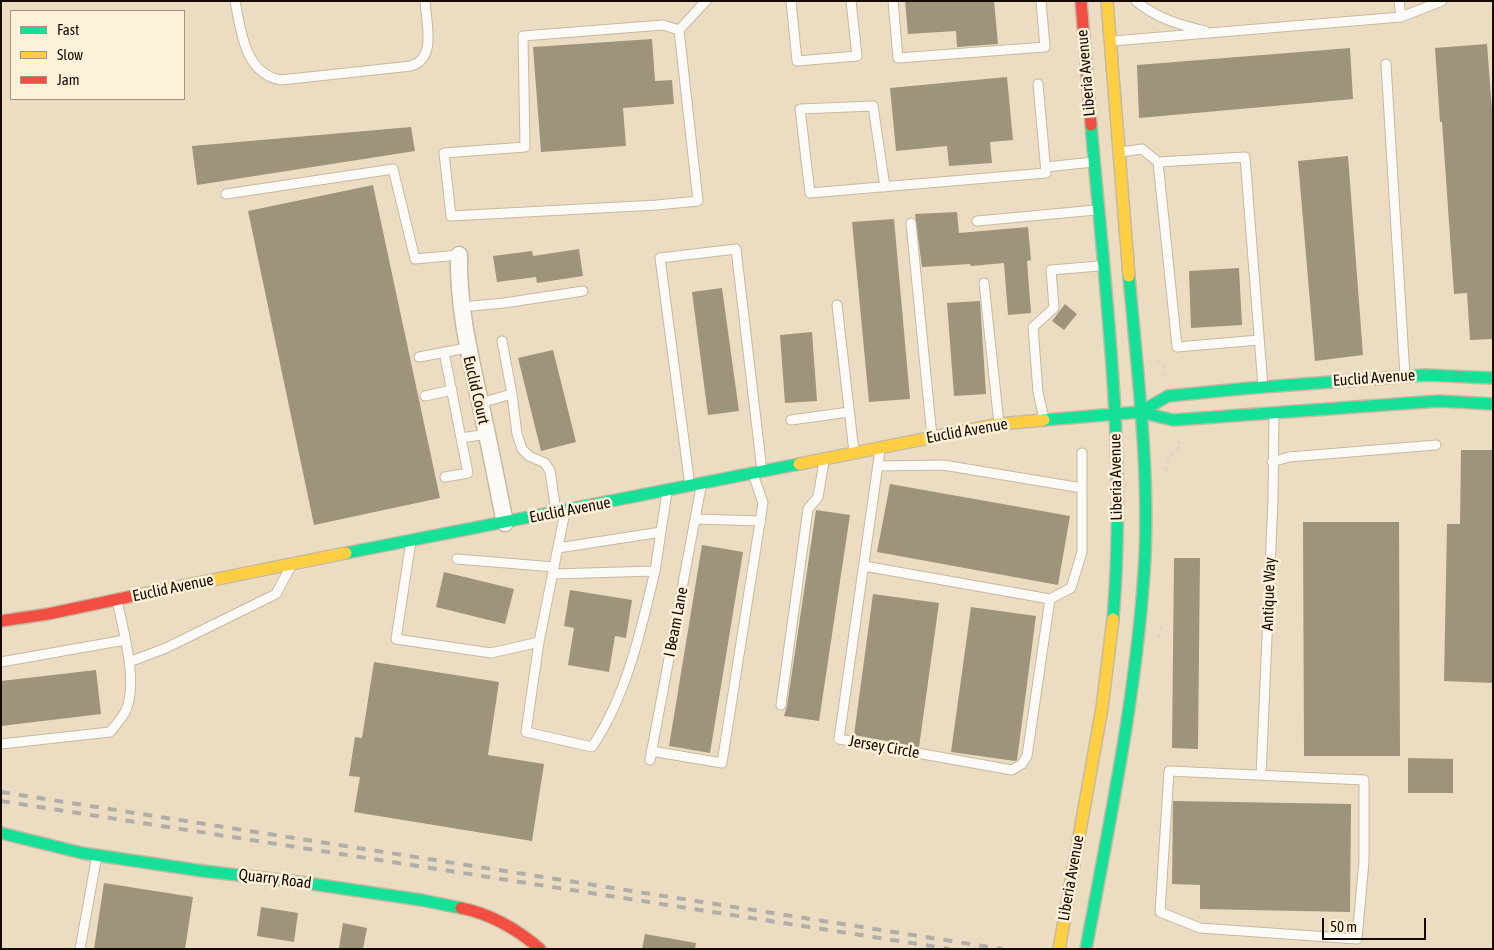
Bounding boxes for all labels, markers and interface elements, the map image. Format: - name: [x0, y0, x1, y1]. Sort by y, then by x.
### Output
- legend: [10, 10, 185, 100]
- text: Fast: [57, 21, 79, 38]
- street label: Liberia Avenue: [1073, 29, 1099, 117]
- text: Slow: [57, 46, 83, 63]
- text: Jam: [57, 71, 80, 88]
- street label: Euclid Court: [459, 354, 493, 426]
- street label: Euclid Avenue: [1332, 366, 1416, 390]
- street label: Euclid Avenue: [925, 414, 1009, 448]
- street label: Liberia Avenue: [1106, 433, 1126, 521]
- street label: Euclid Avenue: [528, 493, 612, 527]
- street label: Antique Way: [1258, 557, 1280, 631]
- street label: Euclid Avenue: [131, 570, 215, 606]
- street label: I Beam Lane: [660, 585, 692, 659]
- street label: Jersey Circle: [847, 731, 921, 763]
- street label: Liberia Avenue: [1054, 833, 1088, 923]
- street label: Quarry Road: [237, 865, 313, 893]
- scale bar: [1324, 908, 1428, 940]
- text: 50 m: [1330, 918, 1357, 935]

